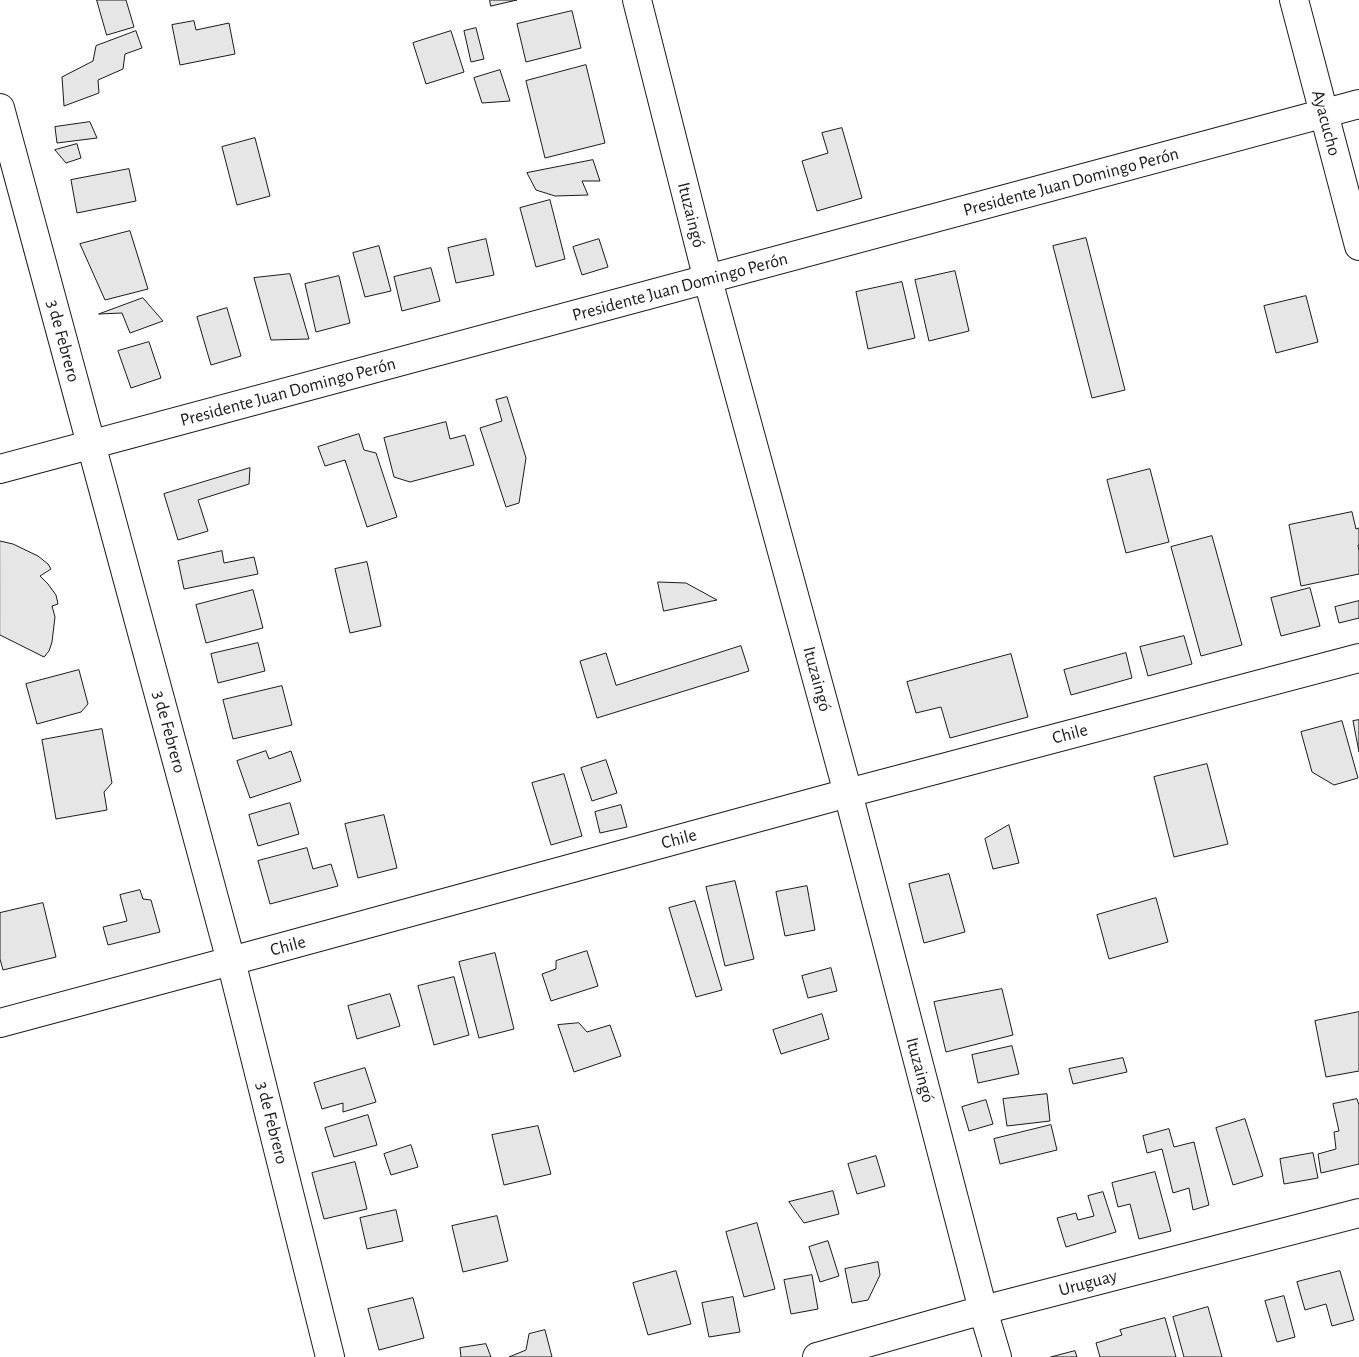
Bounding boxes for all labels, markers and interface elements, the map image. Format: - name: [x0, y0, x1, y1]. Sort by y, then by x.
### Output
- street label: Ayacucho: [1307, 88, 1345, 158]
- street label: Presidente Juan Domingo Perón: [961, 143, 1181, 221]
- street label: Ituzaingó: [672, 180, 710, 250]
- street label: Presidente Juan Domingo Perón: [570, 248, 790, 326]
- street label: 3 de Febrero: [42, 298, 84, 384]
- street label: Presidente Juan Domingo Perón: [178, 353, 398, 431]
- street label: Ituzaingó: [798, 644, 836, 714]
- street label: 3 de Febrero: [148, 689, 190, 775]
- street label: Chile: [1050, 719, 1090, 749]
- street label: Chile: [659, 824, 699, 854]
- street label: Chile: [268, 931, 308, 961]
- street label: Ituzaingó: [901, 1035, 939, 1105]
- street label: 3 de Febrero: [251, 1080, 293, 1166]
- street label: Uruguay: [1056, 1265, 1120, 1301]

